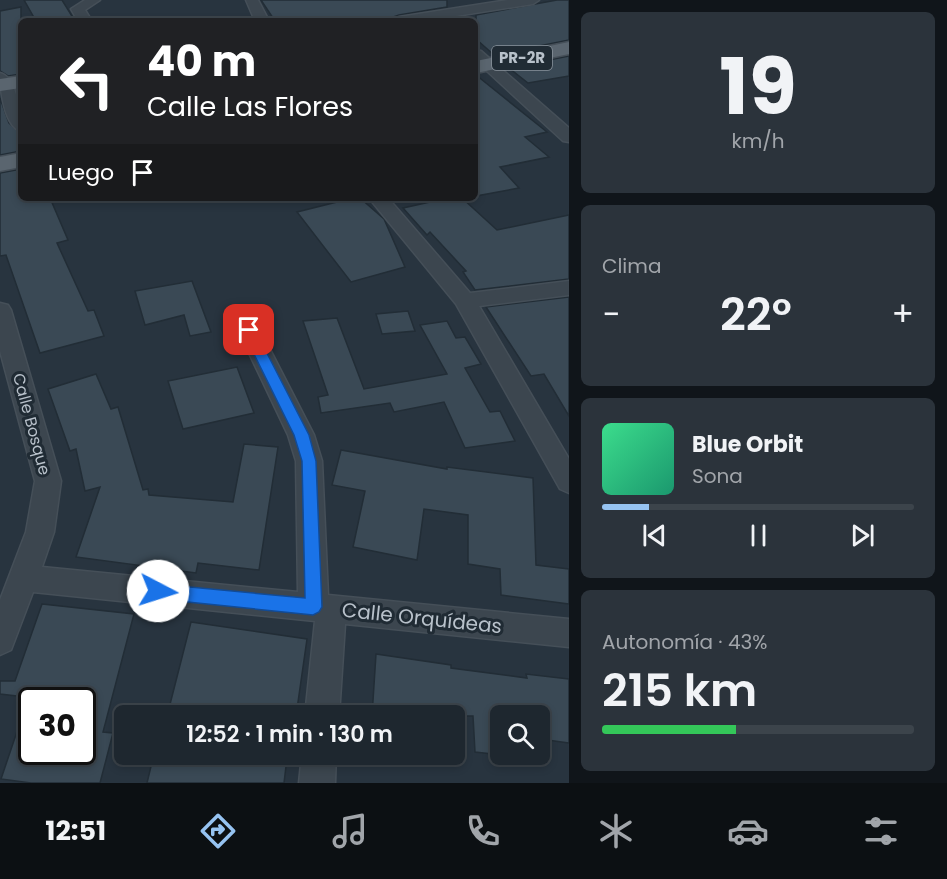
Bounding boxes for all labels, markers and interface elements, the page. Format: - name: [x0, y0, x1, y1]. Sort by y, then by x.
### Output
- text: 40 m: [147, 32, 256, 91]
- text: 19: [719, 32, 797, 141]
- icon: left: [48, 42, 126, 120]
- road number: PR-2R: [492, 46, 552, 70]
- text: Calle Las Flores: [147, 88, 353, 125]
- text: km/h: [731, 127, 785, 155]
- icon: arrive: [126, 156, 159, 189]
- text: Luego: [48, 157, 114, 188]
- text: Clima: [602, 252, 661, 280]
- text: 22°: [720, 283, 792, 346]
- text: −: [602, 291, 620, 338]
- text: +: [891, 291, 914, 338]
- pin: [223, 304, 274, 355]
- icon: arrive: [232, 313, 265, 346]
- street label: Calle Bosque: [7, 371, 56, 478]
- text: Blue Orbit: [692, 429, 803, 460]
- text: Sona: [692, 462, 743, 490]
- icon: previous: [638, 519, 671, 552]
- icon: pause: [742, 519, 775, 552]
- icon: next: [846, 519, 879, 552]
- position arrow: [126, 559, 190, 623]
- street label: Calle Orquídeas: [341, 596, 503, 640]
- text: Autonomía · 43%: [602, 628, 767, 656]
- text: 215 km: [602, 659, 757, 722]
- speed limit sign: 30: [18, 687, 96, 765]
- map controls: [490, 705, 550, 765]
- button: search: [490, 705, 550, 765]
- text: 12:52 · 1 min · 130 m: [186, 719, 393, 750]
- icon: directions: [197, 810, 239, 852]
- icon: music: [329, 810, 371, 852]
- icon: phone: [462, 810, 504, 852]
- icon: climate: [595, 810, 637, 852]
- icon: car: [727, 810, 769, 852]
- icon: filters: [860, 810, 902, 852]
- text: 12:51: [45, 812, 106, 849]

